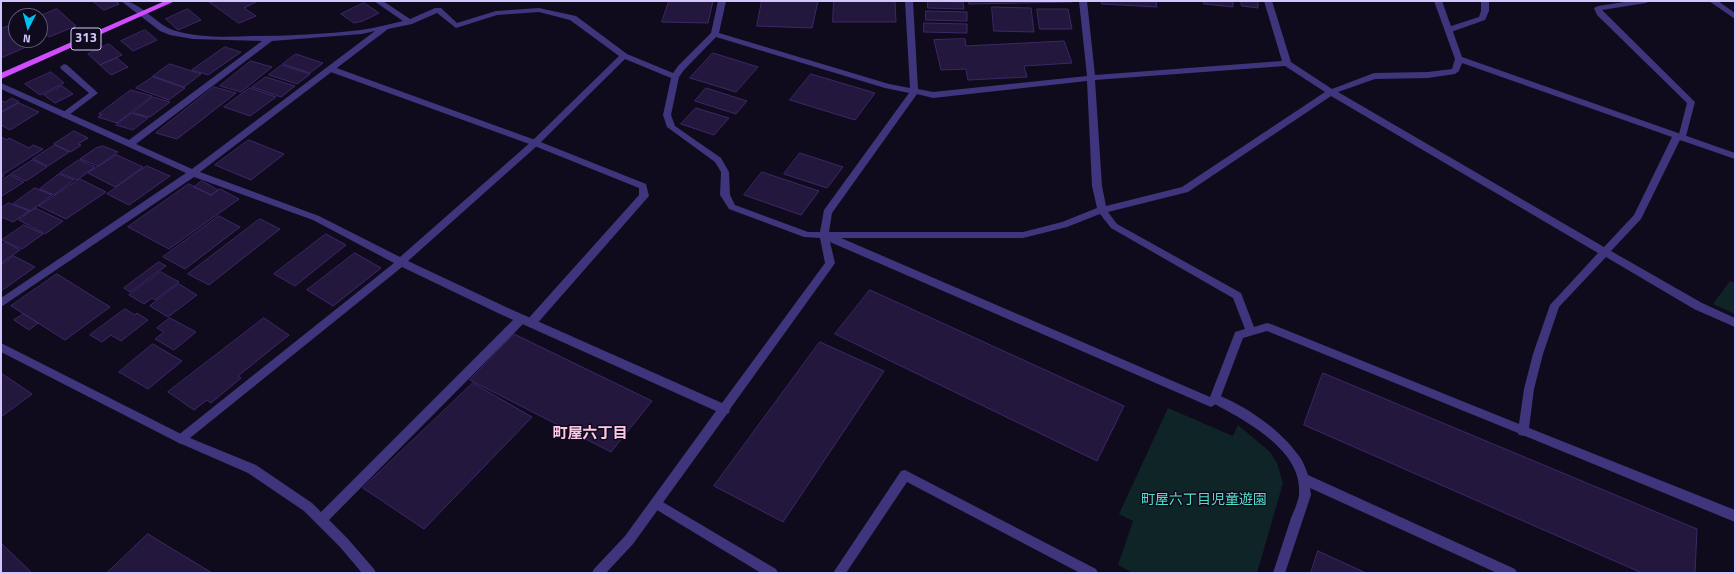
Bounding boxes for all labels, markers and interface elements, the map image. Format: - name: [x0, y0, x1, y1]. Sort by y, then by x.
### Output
- north arrow: [8, 8, 48, 48]
- road number: 313: [71, 28, 101, 50]
- text: N: [22, 31, 31, 47]
- district label: 町屋六丁目: [553, 425, 627, 443]
- park label: 町屋六丁目児童遊園: [1141, 493, 1267, 509]

